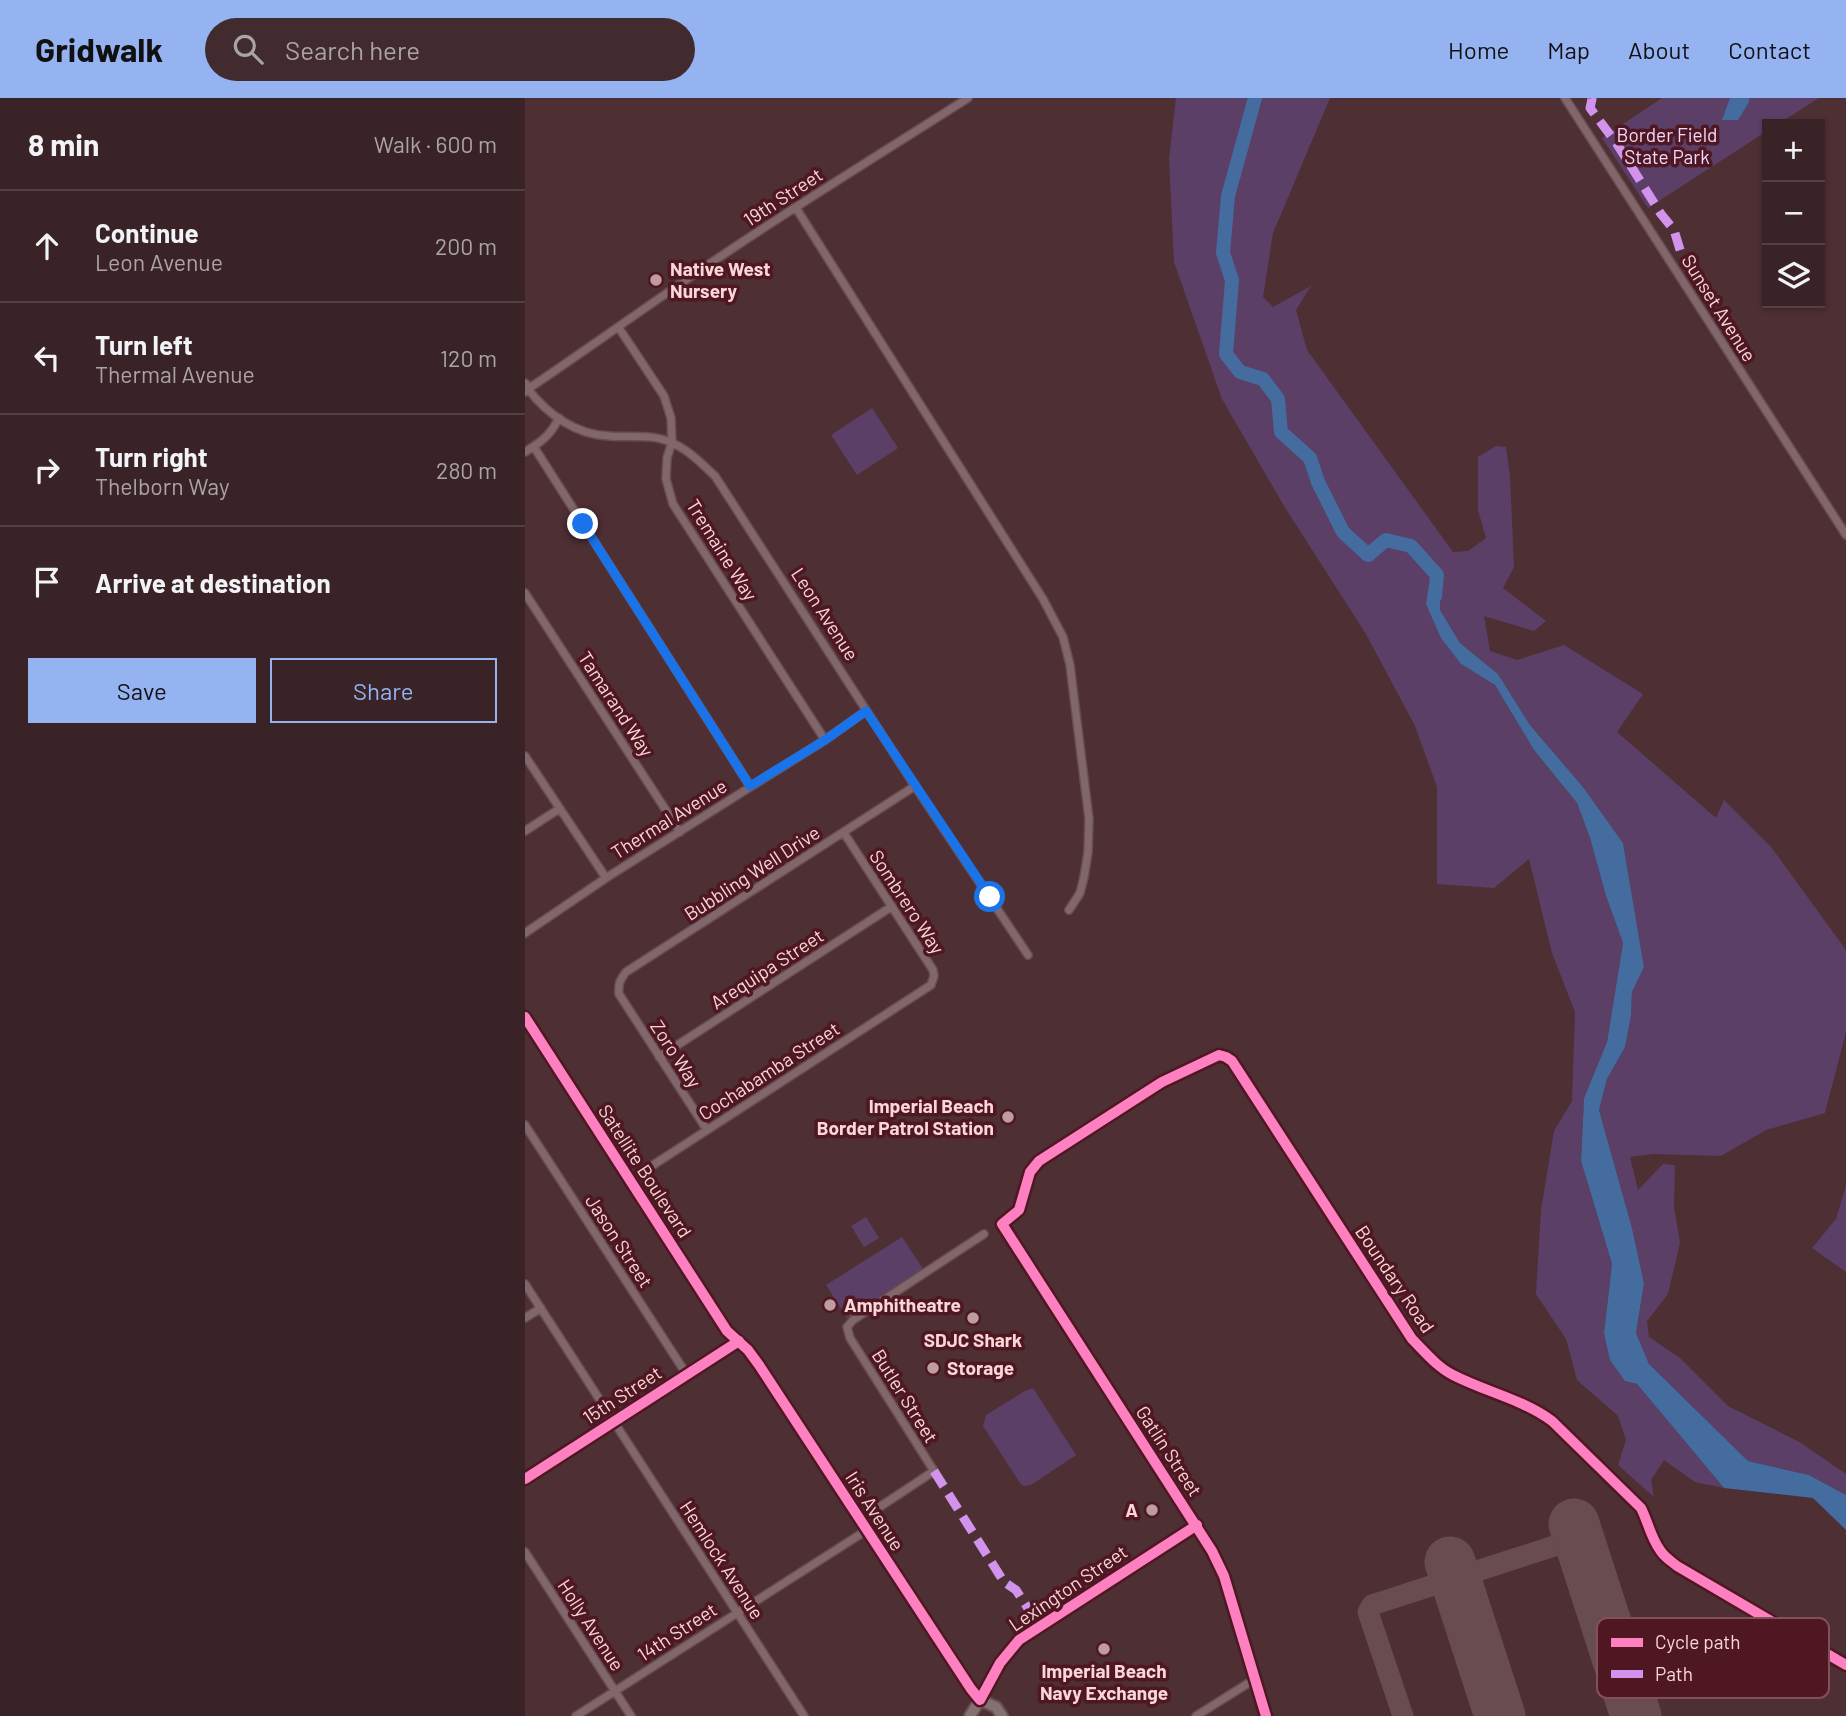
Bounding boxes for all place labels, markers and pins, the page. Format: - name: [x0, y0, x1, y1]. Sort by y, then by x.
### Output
- place label: Native West Nursery: [670, 257, 770, 302]
- marker: Native West Nursery: [648, 272, 664, 288]
- place label: Imperial Beach Border Patrol Station: [817, 1094, 994, 1139]
- marker: Imperial Beach Border Patrol Station: [1000, 1109, 1016, 1125]
- place label: Amphitheatre: [844, 1293, 961, 1316]
- marker: Amphitheatre: [822, 1297, 838, 1313]
- marker: SDJC Shark: [965, 1310, 981, 1326]
- place label: SDJC Shark: [924, 1328, 1022, 1351]
- place label: Storage: [947, 1356, 1014, 1379]
- marker: Storage: [925, 1360, 941, 1376]
- place label: A: [1125, 1498, 1138, 1521]
- marker: A: [1144, 1502, 1160, 1518]
- marker: Imperial Beach Navy Exchange: [1096, 1641, 1112, 1657]
- place label: Imperial Beach Navy Exchange: [1040, 1659, 1168, 1704]

